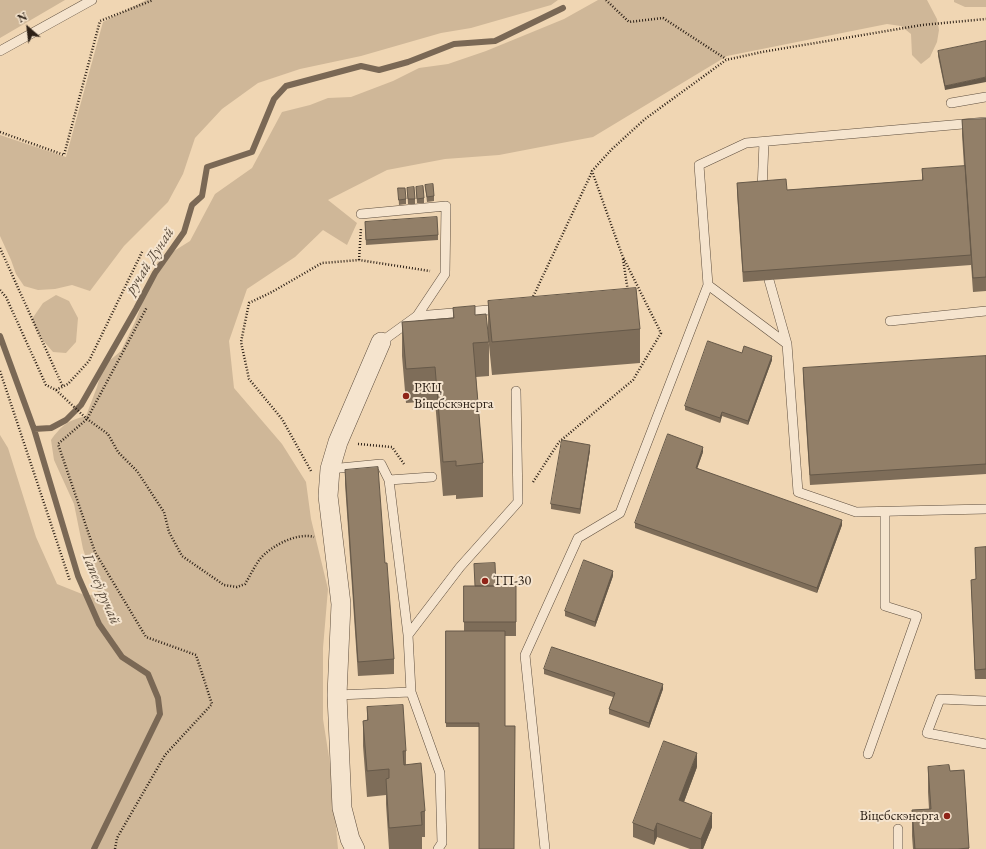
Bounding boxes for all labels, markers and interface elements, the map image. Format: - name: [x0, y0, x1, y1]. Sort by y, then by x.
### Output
- north arrow: [8, 8, 48, 48]
- text: N: [15, 9, 30, 26]
- water label: ручай Дунай: [122, 224, 178, 298]
- place label: РКЦ Віцебскэнерга: [414, 380, 493, 412]
- marker: РКЦ Віцебскэнерга: [401, 391, 411, 401]
- water label: Гапееў ручай: [78, 551, 124, 627]
- place label: ТП-30: [493, 573, 531, 589]
- marker: ТП-30: [480, 576, 490, 586]
- place label: Віцебскэнерга: [860, 808, 939, 824]
- marker: Віцебскэнерга: [942, 811, 952, 821]

